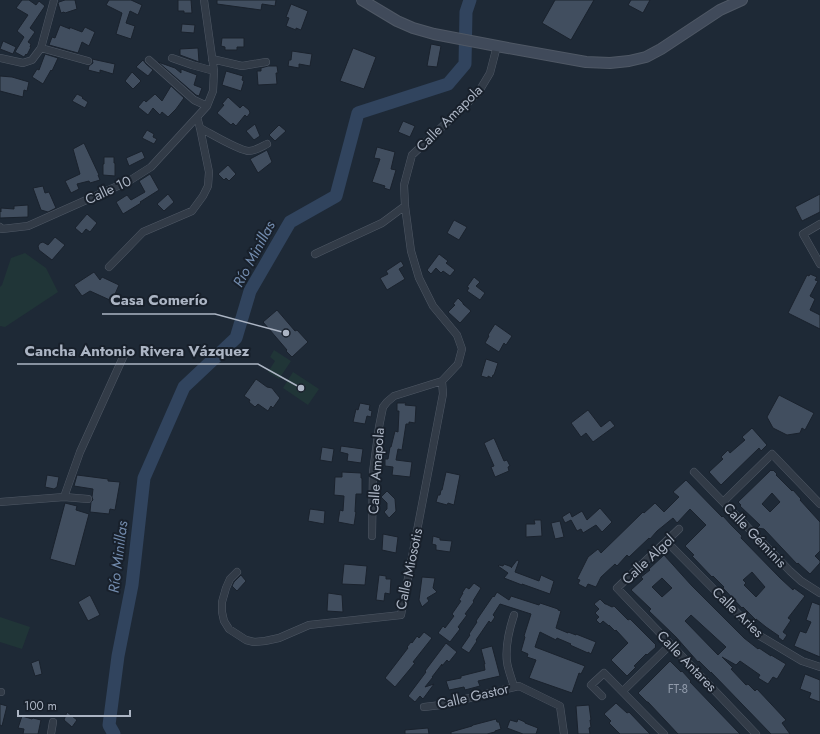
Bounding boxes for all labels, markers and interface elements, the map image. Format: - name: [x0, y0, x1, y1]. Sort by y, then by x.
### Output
- street label: Calle Amapola: [411, 80, 487, 156]
- street label: Calle 10: [82, 171, 134, 209]
- water label: Río Minillas: [227, 217, 281, 291]
- callout: Casa Comerío: [102, 287, 215, 314]
- text: Casa Comerío: [110, 289, 208, 311]
- callout: Cancha Antonio Rivera Vázquez: [17, 337, 258, 364]
- text: Cancha Antonio Rivera Vázquez: [25, 340, 250, 362]
- street label: Calle Amapola: [363, 427, 389, 515]
- street label: Calle Géminis: [719, 498, 791, 572]
- water label: Río Minillas: [103, 520, 133, 594]
- street label: Calle Miosotis: [391, 526, 427, 612]
- street label: Calle Algol: [617, 529, 679, 589]
- street label: Calle Aries: [708, 582, 768, 642]
- street label: Calle Antares: [653, 626, 722, 696]
- street label: Calle Gastor: [435, 678, 511, 714]
- house number: FT-8: [668, 680, 688, 698]
- scale bar: [18, 692, 130, 718]
- text: 100 m: [24, 697, 57, 715]

